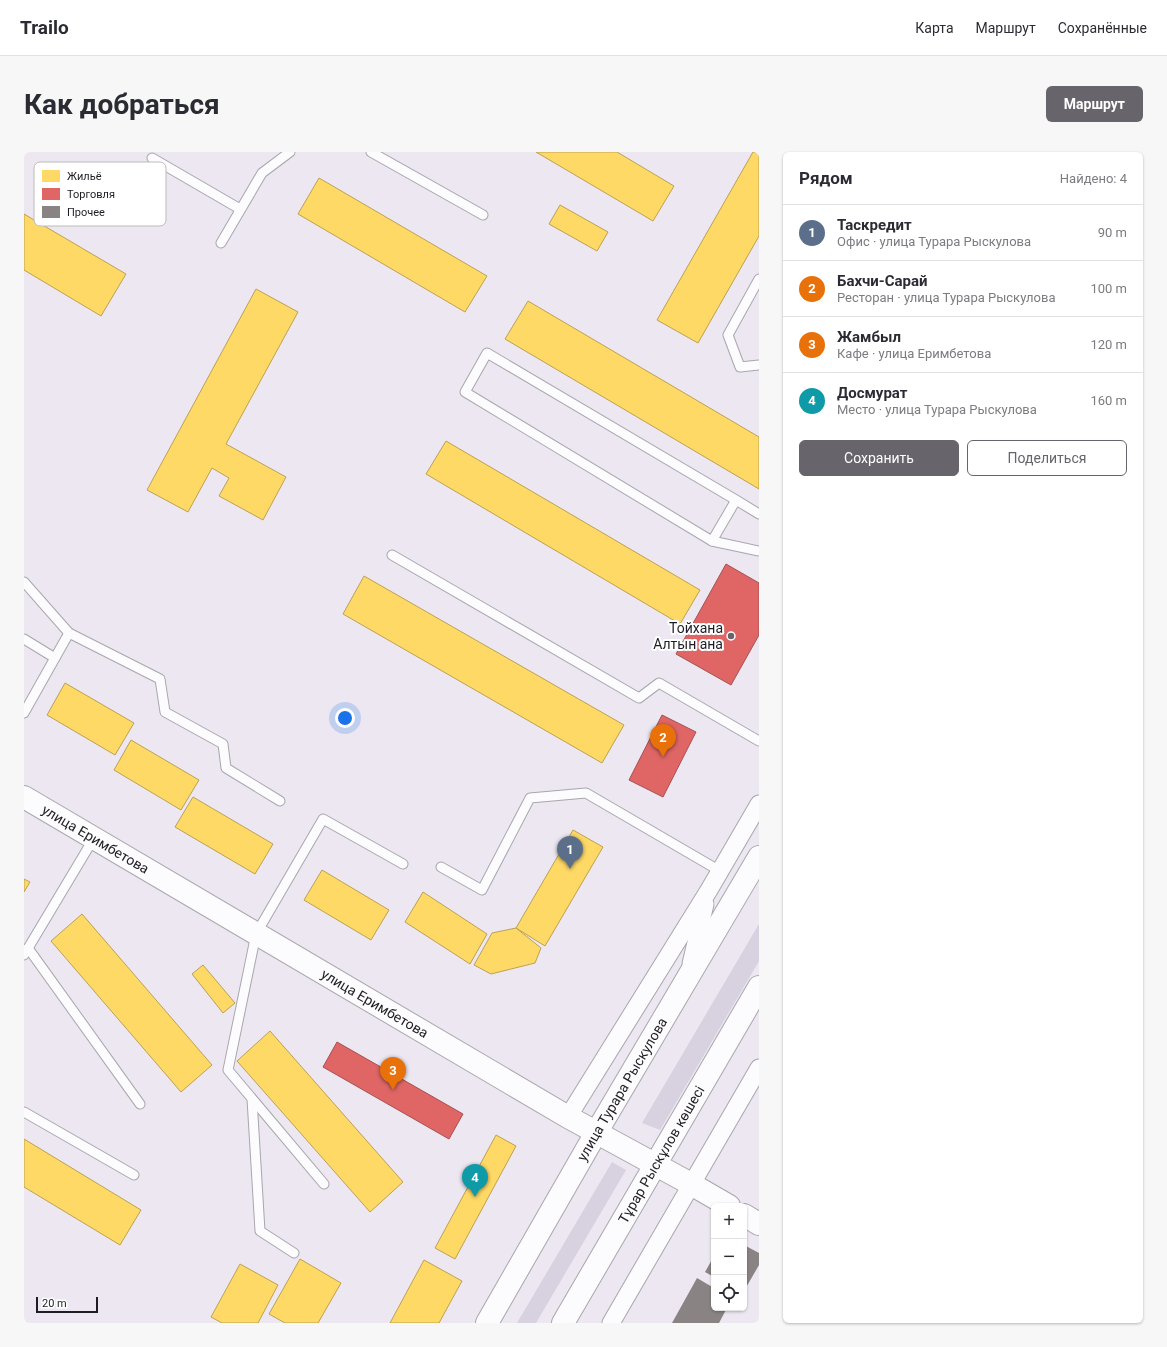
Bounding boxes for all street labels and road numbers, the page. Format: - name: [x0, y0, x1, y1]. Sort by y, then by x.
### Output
- street label: улица Еримбетова: [39, 801, 152, 877]
- street label: улица Еримбетова: [318, 966, 431, 1041]
- street label: улица Турара Рыскулова: [574, 1015, 670, 1164]
- street label: Тұрар Рыскұлов көшесі: [615, 1083, 708, 1226]

